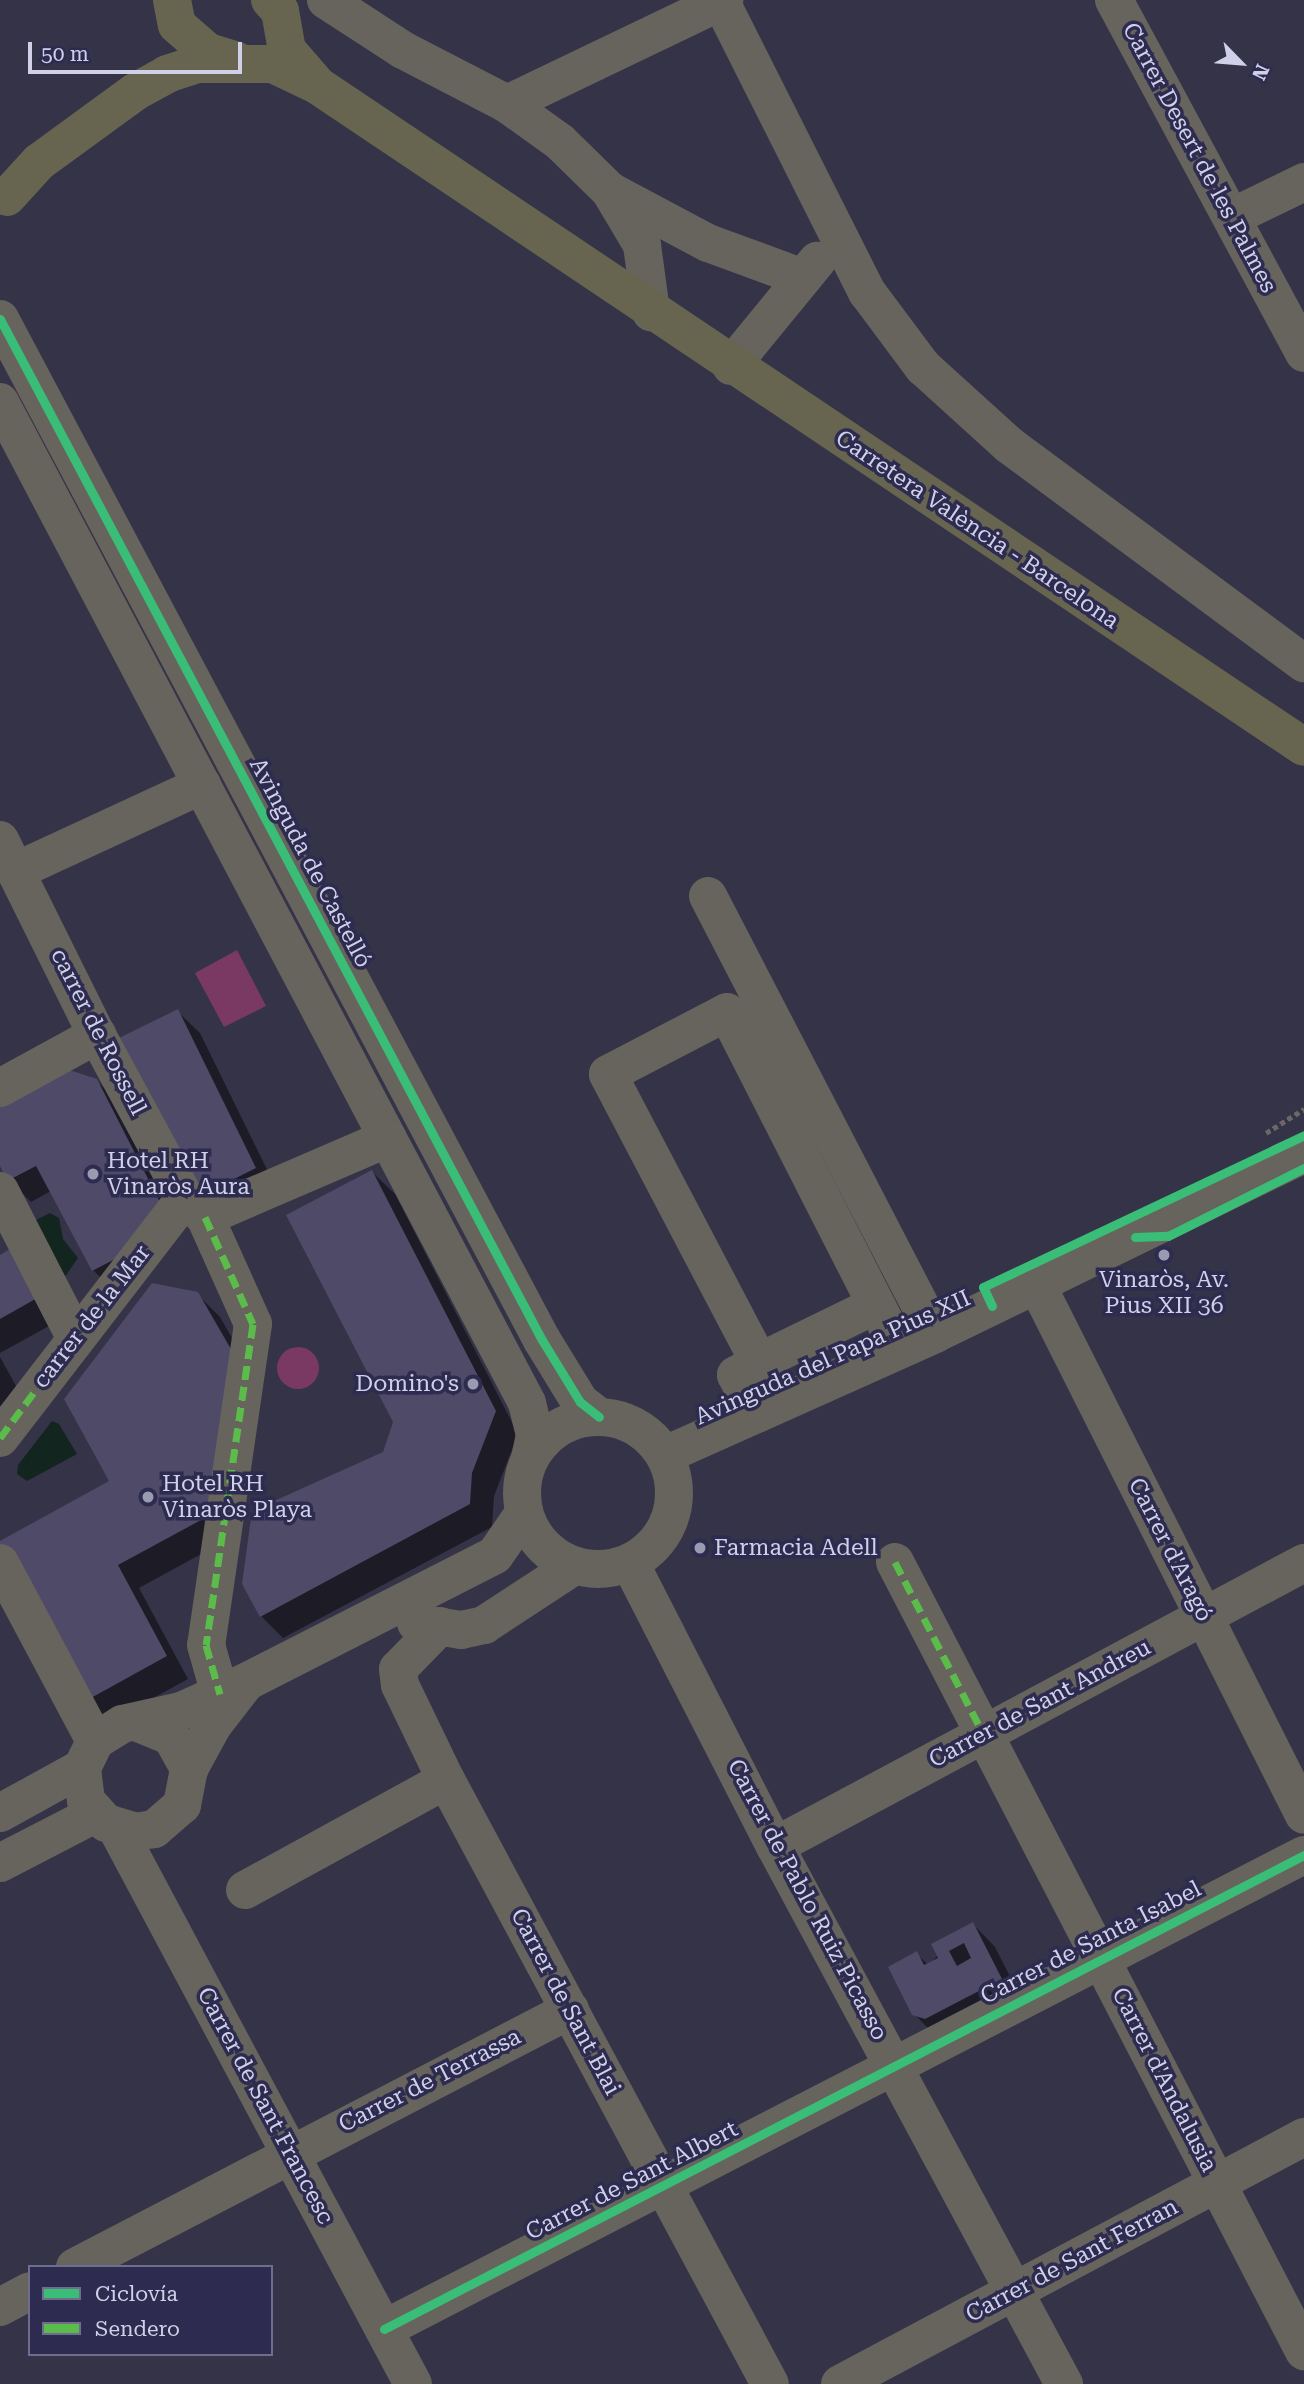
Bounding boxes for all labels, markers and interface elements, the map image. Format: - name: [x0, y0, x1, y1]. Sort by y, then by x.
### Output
- street label: Carrer Desert de les Palmes: [1116, 18, 1282, 298]
- scale bar: [32, 28, 245, 72]
- north arrow: [1206, 28, 1276, 98]
- text: 50 m: [41, 42, 89, 66]
- text: N: [1247, 61, 1274, 84]
- street label: Carretera València - Barcelona: [830, 425, 1124, 635]
- street label: Avinguda de Castelló: [243, 753, 377, 973]
- street label: carrer de Rossell: [44, 944, 152, 1120]
- place label: Hotel RH Vinaròs Aura: [107, 1147, 250, 1201]
- marker: Hotel RH Vinaròs Aura: [85, 1166, 101, 1182]
- street label: carrer de la Mar: [28, 1240, 156, 1394]
- marker: Vinaròs, Av. Pius XII 36: [1156, 1247, 1172, 1263]
- place label: Vinaròs, Av. Pius XII 36: [1099, 1266, 1229, 1320]
- street label: Avinguda del Papa Pius XII: [691, 1285, 975, 1431]
- place label: Domino's: [355, 1370, 459, 1398]
- marker: Domino's: [465, 1376, 481, 1392]
- place label: Hotel RH Vinaròs Playa: [162, 1470, 312, 1524]
- street label: Carrer d'Aragó: [1122, 1474, 1218, 1626]
- marker: Hotel RH Vinaròs Playa: [140, 1489, 156, 1505]
- place label: Farmacia Adell: [714, 1534, 878, 1562]
- marker: Farmacia Adell: [692, 1540, 708, 1556]
- street label: Carrer de Sant Andreu: [925, 1634, 1155, 1774]
- street label: Carrer de Pablo Ruiz Picasso: [721, 1755, 893, 2045]
- street label: Carrer de Santa Isabel: [976, 1875, 1206, 2011]
- street label: Carrer de Sant Blai: [504, 1904, 626, 2100]
- street label: Carrer de Sant Francesc: [191, 1983, 339, 2229]
- street label: Carrer d'Andalusia: [1106, 1983, 1222, 2177]
- street label: Carrer de Terrassa: [334, 2023, 526, 2139]
- street label: Carrer de Sant Albert: [521, 2116, 743, 2246]
- street label: Carrer de Sant Ferran: [961, 2193, 1183, 2329]
- legend: [28, 2265, 273, 2356]
- text: Ciclovía: [95, 2282, 178, 2306]
- text: Sendero: [95, 2317, 180, 2341]

